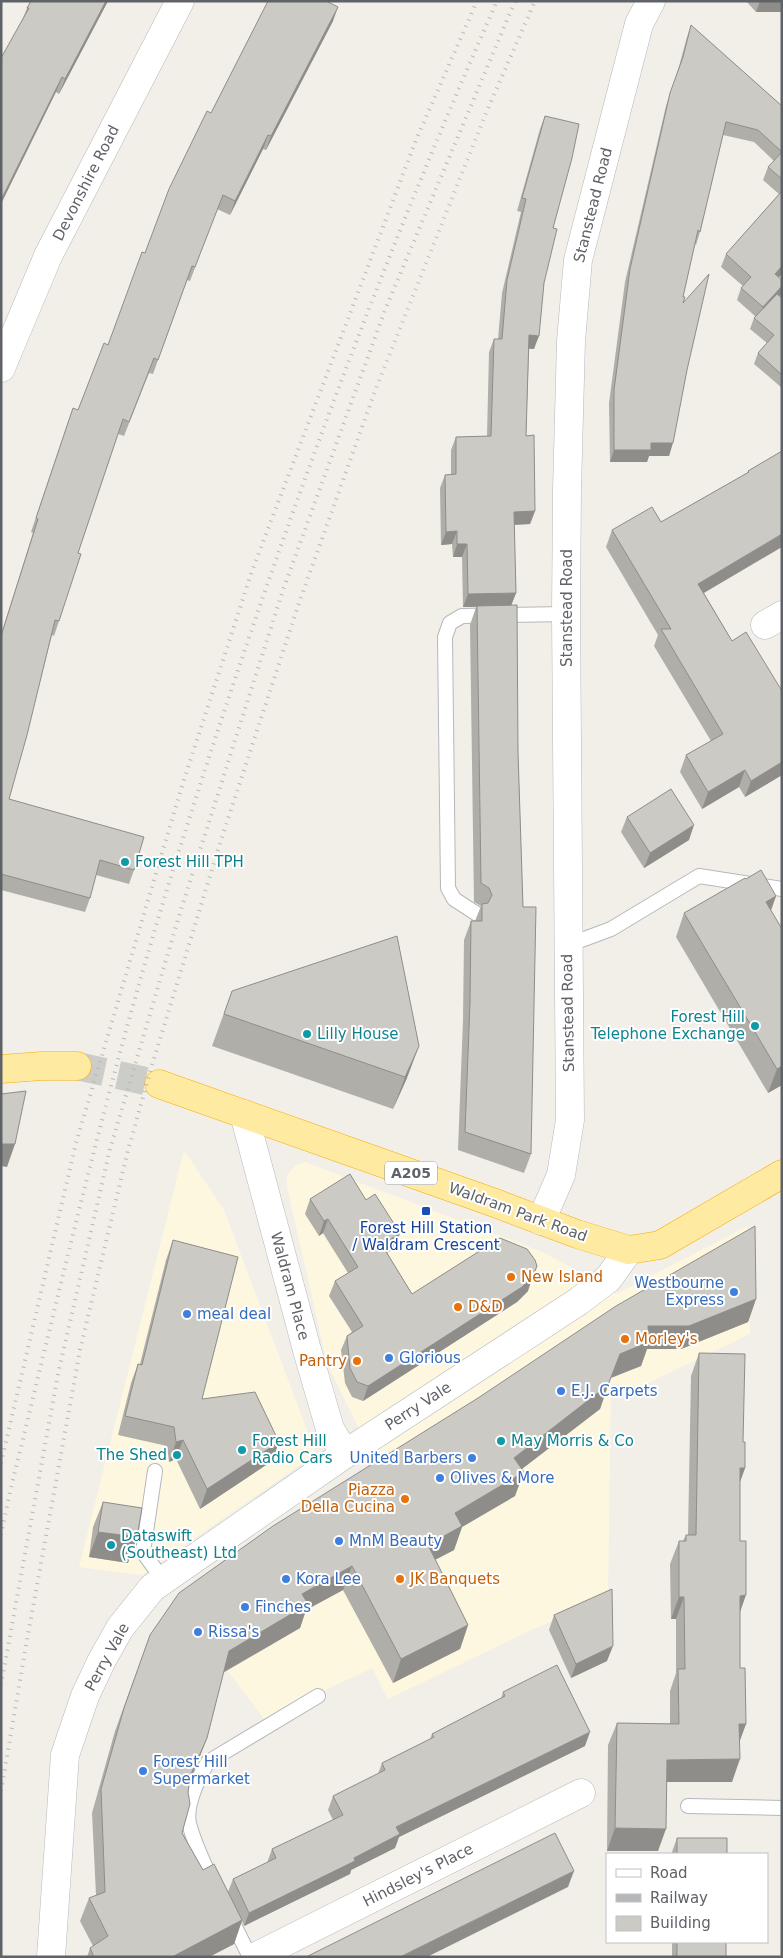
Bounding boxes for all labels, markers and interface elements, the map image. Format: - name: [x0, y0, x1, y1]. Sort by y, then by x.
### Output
- street label: Devonshire Road: [49, 122, 123, 244]
- street label: Stanstead Road: [570, 145, 616, 265]
- street label: Stanstead Road: [558, 549, 576, 667]
- place label: Forest Hill TPH: [135, 853, 244, 871]
- marker: Forest Hill TPH: [119, 856, 131, 868]
- street label: Stanstead Road: [558, 954, 578, 1072]
- place label: Forest Hill Telephone Exchange: [590, 1008, 745, 1043]
- marker: Forest Hill Telephone Exchange: [749, 1020, 761, 1032]
- place label: Lilly House: [317, 1025, 399, 1043]
- marker: Lilly House: [301, 1028, 313, 1040]
- road number: A205: [385, 1162, 437, 1184]
- street label: Waldram Park Road: [446, 1179, 590, 1245]
- marker: Forest Hill Station / Waldram Crescent: [420, 1205, 432, 1217]
- place label: Forest Hill Station / Waldram Crescent: [352, 1219, 500, 1254]
- street label: Waldram Place: [267, 1230, 313, 1342]
- place label: New Island: [521, 1268, 603, 1286]
- marker: New Island: [505, 1271, 517, 1283]
- place label: Westbourne Express: [634, 1274, 724, 1309]
- marker: Westbourne Express: [728, 1286, 740, 1298]
- place label: D&D: [468, 1298, 503, 1316]
- marker: D&D: [452, 1301, 464, 1313]
- place label: meal deal: [197, 1305, 271, 1323]
- marker: meal deal: [181, 1308, 193, 1320]
- place label: Morley's: [635, 1330, 698, 1348]
- marker: Morley's: [619, 1333, 631, 1345]
- place label: Glorious: [399, 1349, 461, 1367]
- place label: Pantry: [299, 1352, 347, 1370]
- marker: Glorious: [383, 1352, 395, 1364]
- marker: Pantry: [351, 1355, 363, 1367]
- street label: Perry Vale: [382, 1378, 454, 1434]
- place label: E.J. Carpets: [571, 1382, 658, 1400]
- marker: E.J. Carpets: [555, 1385, 567, 1397]
- place label: Forest Hill Radio Cars: [252, 1432, 333, 1467]
- place label: May Morris & Co: [511, 1432, 634, 1450]
- marker: May Morris & Co: [495, 1435, 507, 1447]
- marker: Forest Hill Radio Cars: [236, 1444, 248, 1456]
- place label: The Shed: [96, 1446, 167, 1464]
- marker: The Shed: [171, 1449, 183, 1461]
- place label: United Barbers: [350, 1449, 462, 1467]
- marker: United Barbers: [466, 1452, 478, 1464]
- place label: Olives & More: [450, 1469, 554, 1487]
- marker: Olives & More: [434, 1472, 446, 1484]
- place label: Piazza Della Cucina: [301, 1481, 395, 1516]
- marker: Piazza Della Cucina: [399, 1493, 411, 1505]
- place label: Dataswift (Southeast) Ltd: [121, 1527, 237, 1562]
- place label: MnM Beauty: [349, 1532, 442, 1550]
- marker: MnM Beauty: [333, 1535, 345, 1547]
- marker: Dataswift (Southeast) Ltd: [105, 1539, 117, 1551]
- place label: Kora Lee: [296, 1570, 361, 1588]
- place label: JK Banquets: [409, 1570, 500, 1588]
- marker: Kora Lee: [280, 1573, 292, 1585]
- marker: JK Banquets: [394, 1573, 406, 1585]
- place label: Finches: [255, 1598, 311, 1616]
- marker: Finches: [239, 1601, 251, 1613]
- street label: Perry Vale: [81, 1620, 133, 1694]
- place label: Rissa's: [208, 1623, 260, 1641]
- marker: Rissa's: [192, 1626, 204, 1638]
- place label: Forest Hill Supermarket: [153, 1753, 250, 1788]
- marker: Forest Hill Supermarket: [137, 1765, 149, 1777]
- street label: Hindsley's Place: [360, 1839, 476, 1911]
- legend: [606, 1853, 768, 1943]
- text: Road: [650, 1864, 688, 1882]
- text: Railway: [650, 1889, 708, 1907]
- text: Building: [650, 1914, 711, 1932]

